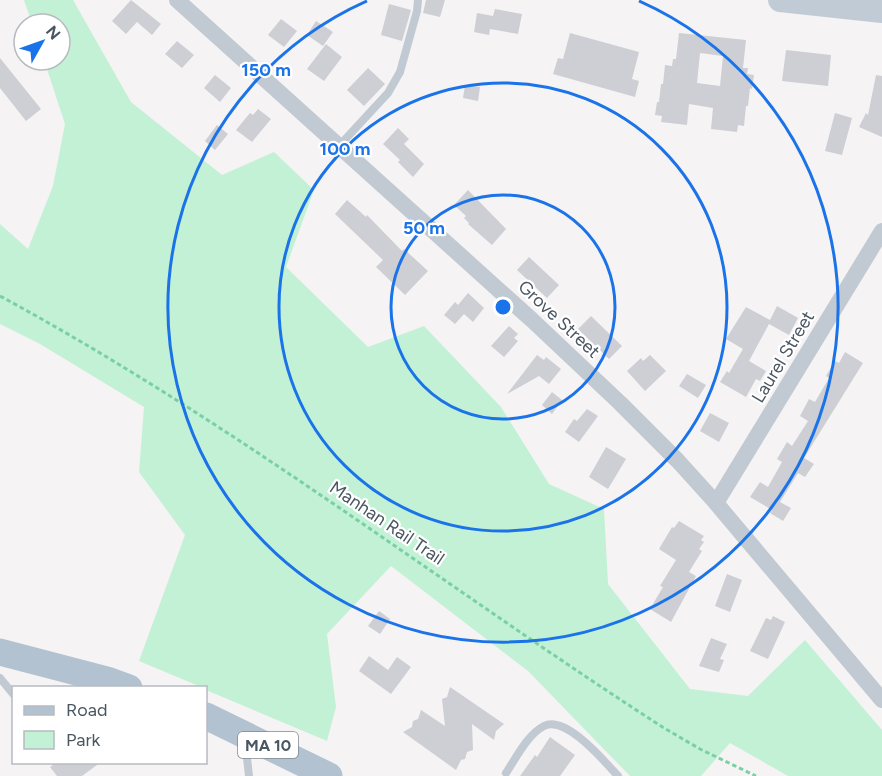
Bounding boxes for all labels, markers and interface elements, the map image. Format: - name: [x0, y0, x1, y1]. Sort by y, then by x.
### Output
- north arrow: [12, 12, 72, 72]
- text: N: [42, 22, 64, 44]
- text: 150 m: [241, 59, 291, 81]
- text: 100 m: [320, 138, 370, 160]
- text: 50 m: [403, 217, 445, 239]
- street label: Grove Street: [514, 276, 605, 363]
- centre of rings: [493, 297, 513, 317]
- street label: Laurel Street: [747, 307, 819, 407]
- street label: Manhan Rail Trail: [325, 476, 449, 570]
- legend: [12, 686, 207, 764]
- text: Road: [66, 699, 107, 721]
- text: Park: [66, 729, 101, 751]
- road number: MA 10: [238, 732, 298, 758]

